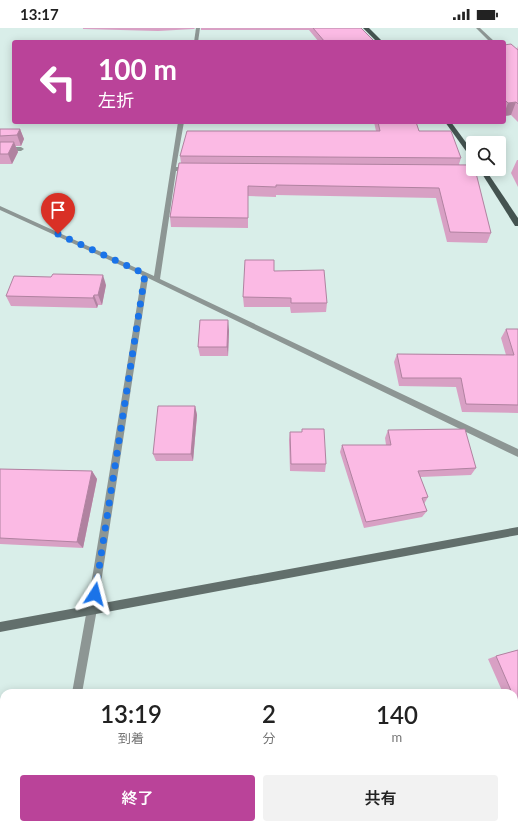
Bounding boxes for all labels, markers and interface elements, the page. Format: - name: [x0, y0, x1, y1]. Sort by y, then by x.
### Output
- text: 13:17: [20, 5, 59, 23]
- text: 100 m: [98, 52, 177, 86]
- icon: left: [32, 56, 84, 108]
- text: 左折: [98, 89, 134, 111]
- map controls: [466, 136, 506, 176]
- button: search: [466, 136, 506, 176]
- pin: [41, 193, 75, 234]
- icon: arrive: [47, 199, 69, 221]
- position arrow: [74, 573, 116, 615]
- text: 13:19: [100, 699, 162, 728]
- text: 2: [262, 699, 276, 728]
- text: 140: [376, 700, 418, 729]
- text: m: [392, 729, 402, 745]
- text: 到着: [118, 730, 144, 746]
- text: 分: [262, 730, 276, 746]
- button: 終了: [20, 775, 255, 821]
- button: 共有: [263, 775, 498, 821]

